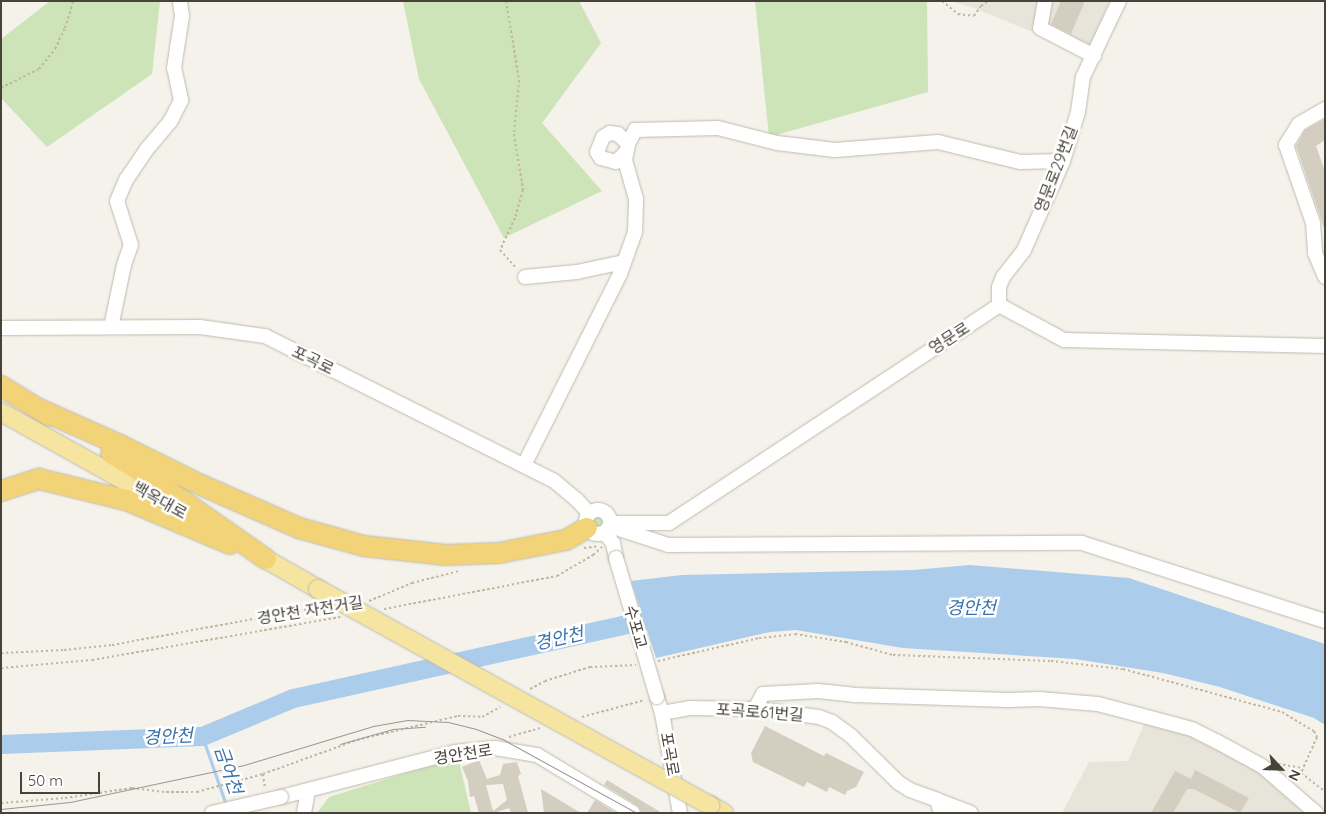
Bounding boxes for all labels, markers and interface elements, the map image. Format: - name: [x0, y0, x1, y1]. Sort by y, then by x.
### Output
- street label: 영문로29번길: [1031, 123, 1081, 215]
- street label: 영문로: [925, 318, 973, 358]
- street label: 포곡로: [289, 342, 337, 378]
- street label: 백옥대로: [130, 477, 190, 523]
- street label: 경안천 자전거길: [255, 592, 365, 628]
- water label: 경안천: [946, 597, 996, 619]
- street label: 수포교: [621, 603, 651, 651]
- water label: 경안천: [532, 623, 586, 655]
- street label: 포곡로61번길: [715, 699, 805, 725]
- water label: 경안천: [143, 725, 193, 749]
- street label: 포곡로: [657, 731, 683, 777]
- street label: 경안천로: [432, 740, 494, 768]
- water label: 금어천: [210, 743, 246, 797]
- north arrow: [1256, 744, 1306, 794]
- scale bar: [22, 762, 102, 794]
- text: N: [1284, 767, 1305, 784]
- text: 50 m: [28, 771, 63, 790]

